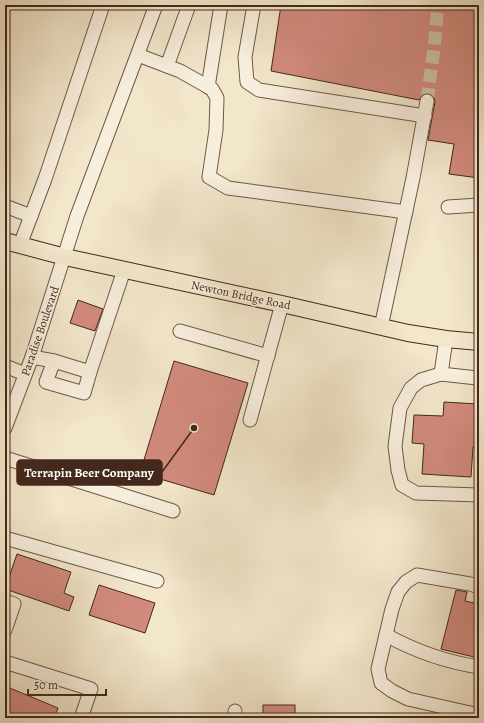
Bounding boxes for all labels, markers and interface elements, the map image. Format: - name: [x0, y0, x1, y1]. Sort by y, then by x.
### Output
- street label: Newton Bridge Road: [190, 277, 293, 313]
- street label: Paradise Boulevard: [17, 283, 63, 378]
- callout: Terrapin Beer Company: [17, 460, 162, 485]
- text: Terrapin Beer Company: [24, 464, 155, 481]
- scale bar: [28, 671, 106, 697]
- text: 50 m: [34, 677, 58, 693]

